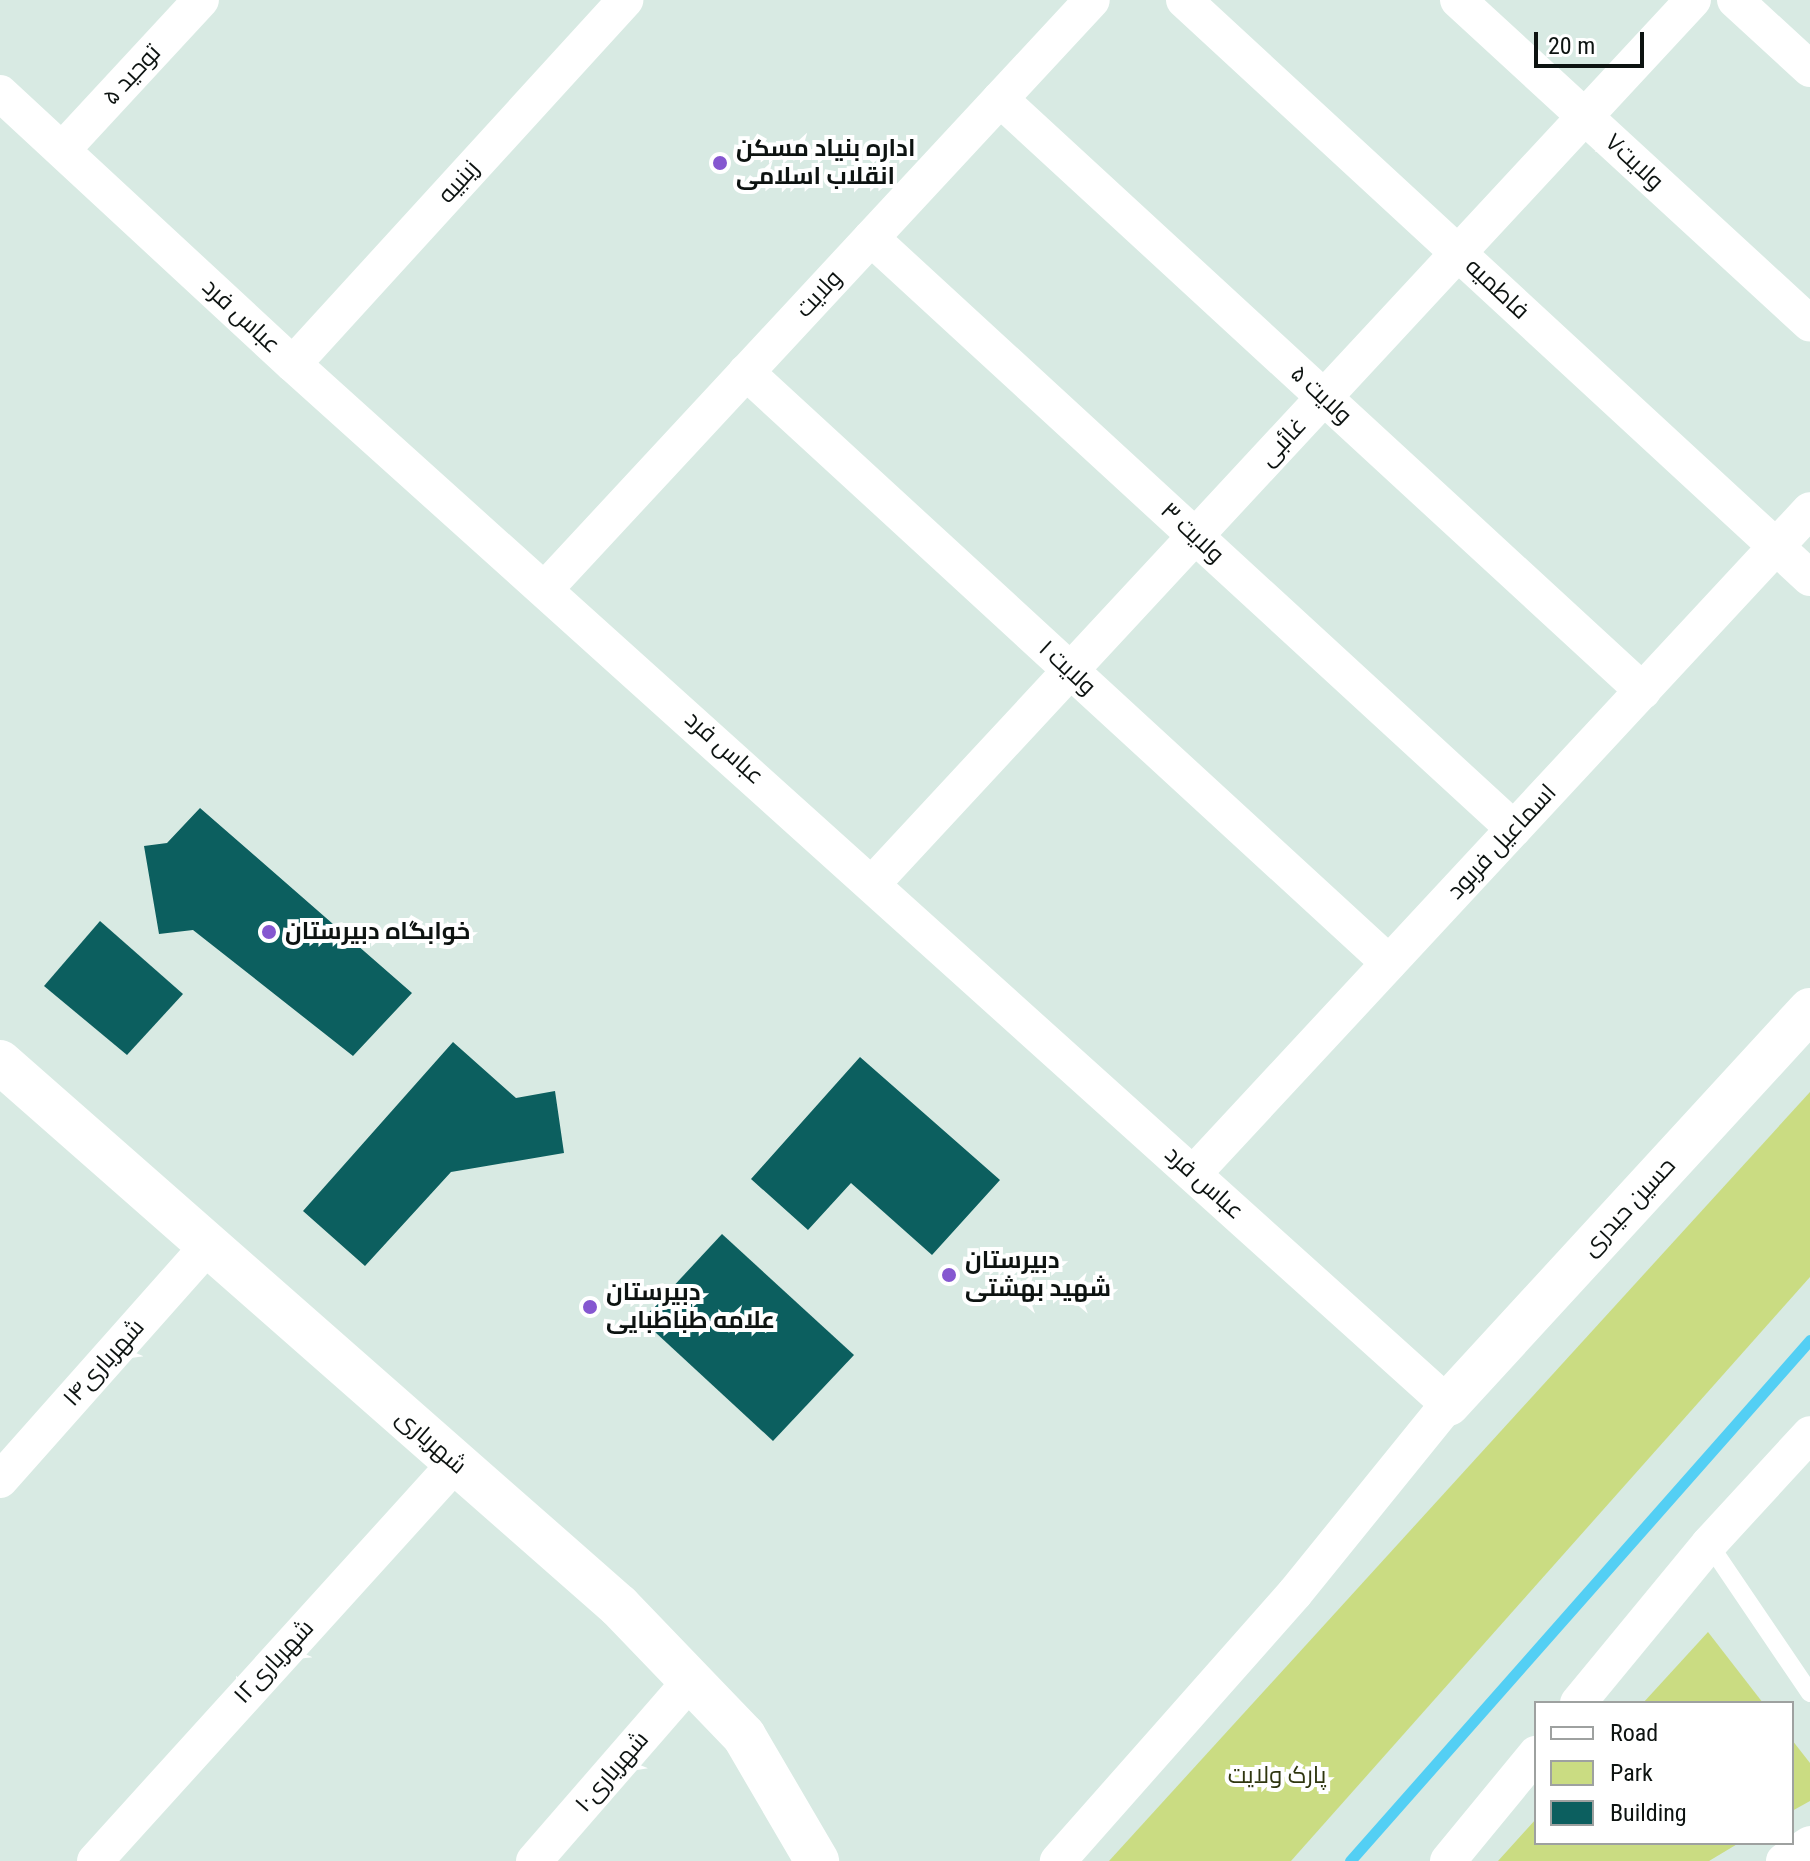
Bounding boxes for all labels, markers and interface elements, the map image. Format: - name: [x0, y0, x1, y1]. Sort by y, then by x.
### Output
- scale bar: [1538, 16, 1648, 66]
- text: 20 m: [1548, 32, 1595, 60]
- street label: توحید ۵: [97, 39, 167, 111]
- street label: ولایت۷: [1599, 128, 1669, 196]
- place label: اداره بنیاد مسکن انقلاب اسلامی: [736, 135, 915, 191]
- marker: اداره بنیاد مسکن انقلاب اسلامی: [711, 154, 729, 172]
- street label: زینبیه: [432, 155, 486, 209]
- street label: فاطمیه: [1459, 252, 1535, 326]
- street label: ولایت: [790, 264, 848, 324]
- street label: عباس فرد: [196, 273, 286, 359]
- street label: ولایت ۵: [1284, 360, 1358, 430]
- street label: غائبی: [1253, 412, 1313, 472]
- street label: ولایت ۳: [1154, 496, 1230, 570]
- street label: ولایت ۱: [1033, 634, 1101, 702]
- street label: عباس فرد: [679, 705, 769, 791]
- street label: اسماعیل فربود: [1441, 779, 1563, 905]
- place label: خوابگاه دبیرستان: [285, 918, 470, 946]
- marker: خوابگاه دبیرستان: [260, 923, 278, 941]
- street label: عباس فرد: [1159, 1140, 1249, 1226]
- street label: حسین حیدری: [1576, 1152, 1682, 1262]
- place label: دبیرستان شهید بهشتی: [965, 1247, 1111, 1303]
- marker: دبیرستان شهید بهشتی: [940, 1266, 958, 1284]
- place label: دبیرستان علامه طباطبایی: [606, 1279, 775, 1335]
- marker: دبیرستان علامه طباطبایی: [581, 1298, 599, 1316]
- street label: شهریاری۱۴: [57, 1313, 151, 1413]
- street label: شهریاری: [390, 1404, 472, 1480]
- street label: شهریاری۱۲: [228, 1614, 320, 1710]
- legend: [1534, 1701, 1794, 1845]
- text: Road: [1610, 1719, 1658, 1747]
- street label: شهریاری۱۰: [569, 1726, 655, 1818]
- text: Park: [1610, 1759, 1653, 1787]
- park label: پارک ولایت: [1228, 1762, 1326, 1790]
- text: Building: [1610, 1799, 1687, 1827]

